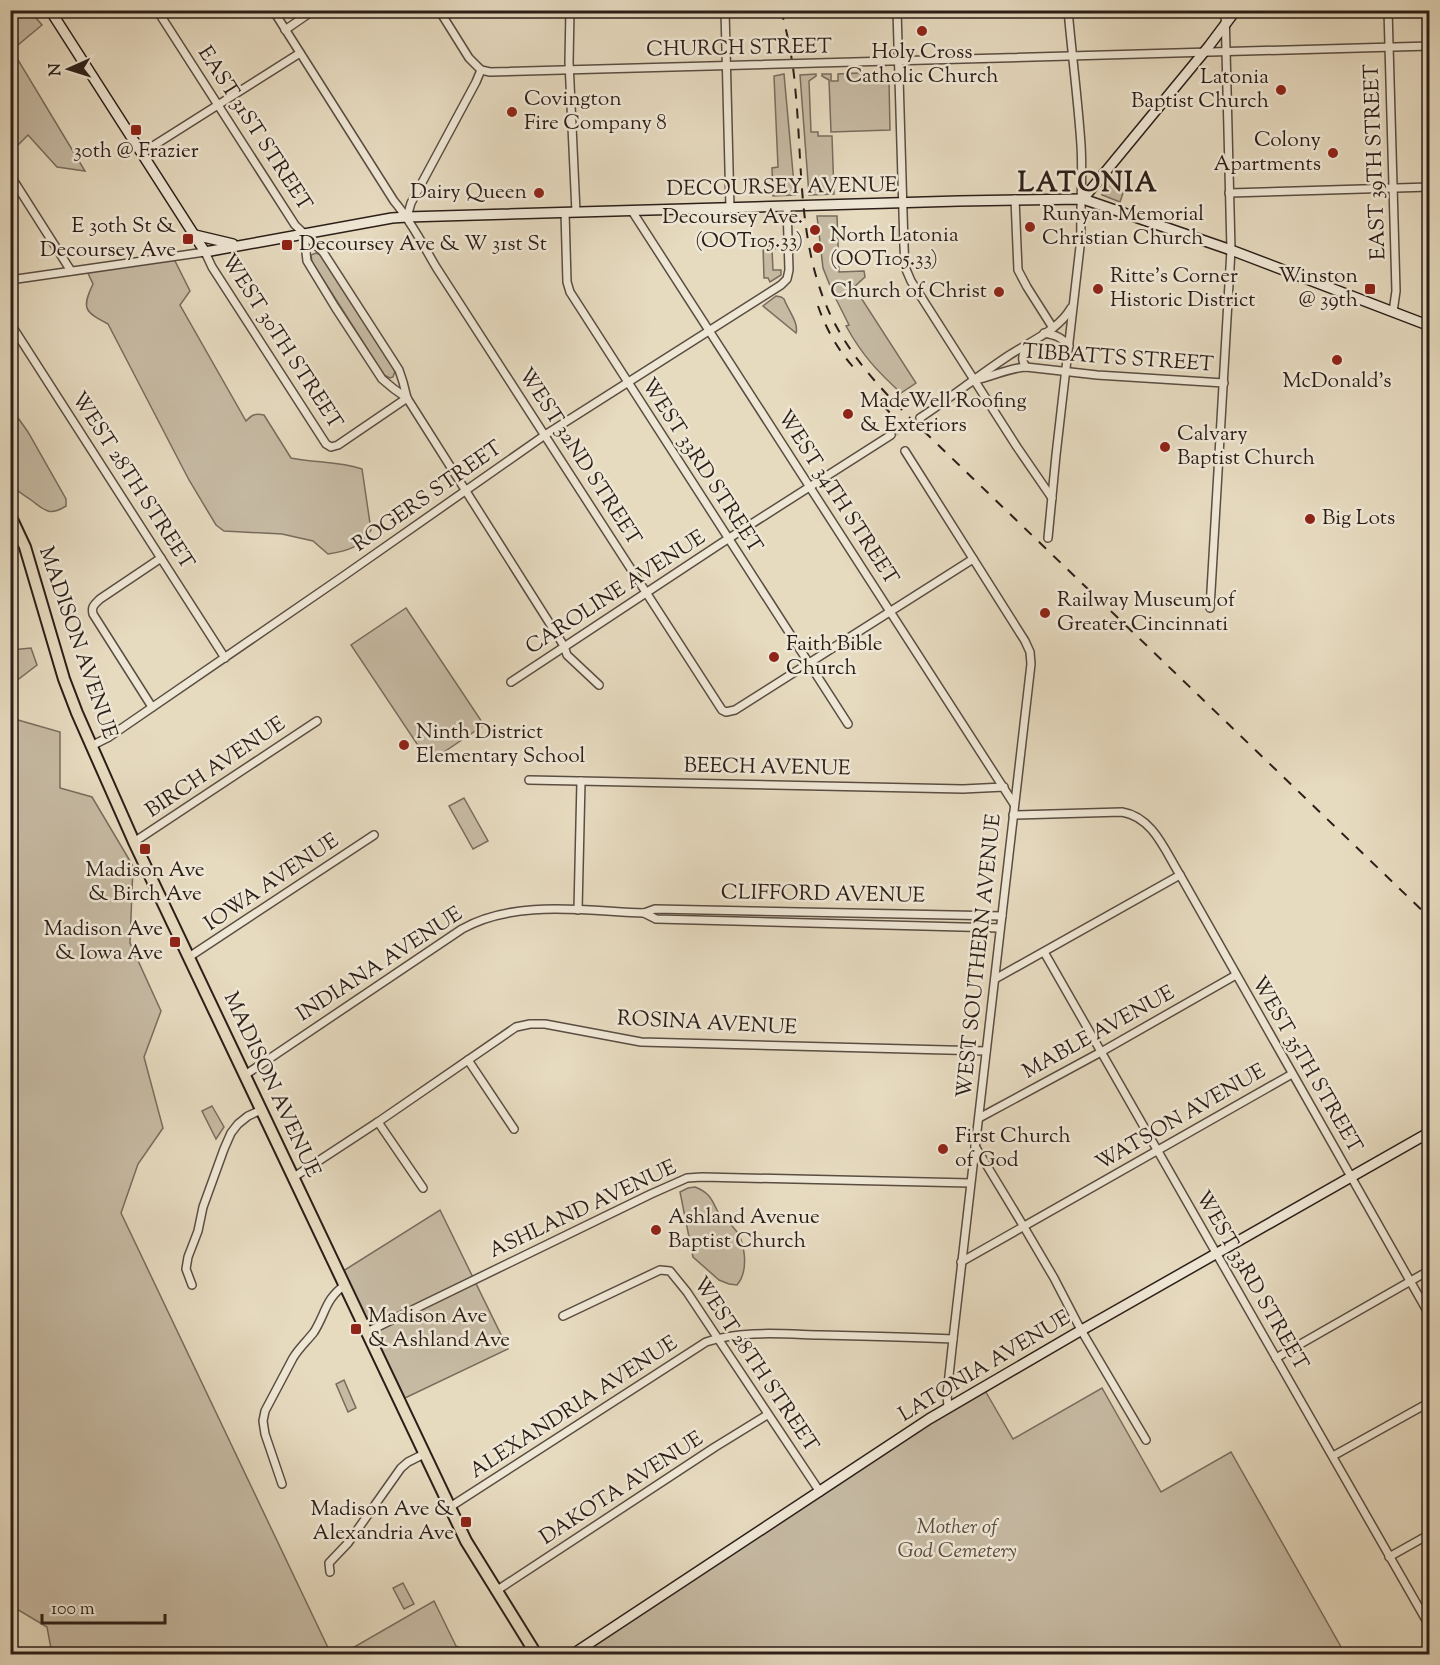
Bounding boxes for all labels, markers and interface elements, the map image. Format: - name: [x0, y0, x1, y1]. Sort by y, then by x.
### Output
- marker: Holy Cross Catholic Church: [915, 24, 929, 38]
- street label: CHURCH STREET: [646, 32, 832, 66]
- place label: Holy Cross Catholic Church: [845, 38, 999, 92]
- north arrow: [39, 39, 99, 99]
- street label: EAST 31ST STREET: [189, 41, 319, 217]
- text: N: [45, 62, 68, 77]
- place label: Latonia Baptist Church: [1131, 63, 1269, 117]
- street label: EAST 39TH STREET: [1358, 63, 1394, 261]
- marker: Latonia Baptist Church: [1274, 83, 1288, 97]
- place label: Covington Fire Company 8: [524, 85, 667, 139]
- marker: Covington Fire Company 8: [505, 105, 519, 119]
- marker: 30th @ Frazier: [129, 123, 143, 137]
- place label: Colony Apartments: [1213, 126, 1322, 180]
- place label: 30th @ Frazier: [73, 137, 199, 167]
- marker: Colony Apartments: [1326, 146, 1340, 160]
- district label: LATONIA: [1018, 165, 1158, 204]
- street label: DECOURSEY AVENUE: [666, 171, 898, 205]
- place label: Dairy Queen: [410, 178, 527, 208]
- marker: Dairy Queen: [532, 186, 546, 200]
- place label: Runyan Memorial Christian Church: [1042, 200, 1204, 254]
- place label: Decoursey Ave. (OOT105.33): [662, 203, 803, 257]
- place label: E 30th St & Decoursey Ave: [40, 212, 176, 266]
- marker: Runyan Memorial Christian Church: [1023, 220, 1037, 234]
- place label: North Latonia (OOT105.33): [830, 221, 959, 275]
- marker: Decoursey Ave. (OOT105.33): [808, 223, 822, 237]
- place label: Decoursey Ave & W 31st St: [299, 230, 547, 260]
- marker: E 30th St & Decoursey Ave: [181, 232, 195, 246]
- marker: Decoursey Ave & W 31st St: [280, 238, 294, 252]
- marker: North Latonia (OOT105.33): [811, 241, 825, 255]
- street label: WEST 30TH STREET: [213, 248, 349, 436]
- place label: Ritte's Corner Historic District: [1110, 262, 1256, 316]
- place label: Winston @ 39th: [1278, 262, 1358, 316]
- place label: Church of Christ: [830, 277, 987, 307]
- marker: Ritte's Corner Historic District: [1091, 282, 1105, 296]
- marker: Winston @ 39th: [1363, 282, 1377, 296]
- marker: Church of Christ: [992, 285, 1006, 299]
- street label: TIBBATTS STREET: [1021, 337, 1215, 381]
- marker: McDonald's: [1330, 353, 1344, 367]
- street label: WEST 32ND STREET: [510, 362, 648, 552]
- place label: McDonald's: [1282, 367, 1392, 397]
- street label: WEST 33RD STREET: [633, 373, 769, 560]
- street label: WEST 28TH STREET: [63, 386, 201, 576]
- place label: MadeWell Roofing & Exteriors: [860, 387, 1027, 441]
- street label: WEST 34TH STREET: [769, 405, 905, 592]
- marker: MadeWell Roofing & Exteriors: [841, 407, 855, 421]
- place label: Calvary Baptist Church: [1177, 420, 1315, 474]
- street label: ROGERS STREET: [347, 434, 509, 560]
- marker: Calvary Baptist Church: [1158, 440, 1172, 454]
- place label: Big Lots: [1322, 504, 1395, 534]
- marker: Big Lots: [1303, 512, 1317, 526]
- street label: CAROLINE AVENUE: [520, 523, 712, 663]
- street label: MADISON AVENUE: [30, 543, 124, 743]
- place label: Railway Museum of Greater Cincinnati: [1057, 586, 1237, 640]
- marker: Railway Museum of Greater Cincinnati: [1038, 606, 1052, 620]
- place label: Faith Bible Church: [786, 630, 883, 684]
- marker: Faith Bible Church: [767, 650, 781, 664]
- street label: BIRCH AVENUE: [140, 710, 292, 826]
- place label: Ninth District Elementary School: [416, 718, 586, 772]
- marker: Ninth District Elementary School: [397, 738, 411, 752]
- street label: BEECH AVENUE: [683, 752, 851, 784]
- street label: WEST SOUTHERN AVENUE: [950, 812, 1010, 1100]
- street label: IOWA AVENUE: [199, 827, 346, 939]
- marker: Madison Ave & Birch Ave: [138, 842, 152, 856]
- place label: Madison Ave & Birch Ave: [85, 856, 205, 910]
- street label: CLIFFORD AVENUE: [721, 878, 926, 912]
- street label: INDIANA AVENUE: [291, 900, 469, 1030]
- place label: Madison Ave & Iowa Ave: [44, 915, 163, 969]
- marker: Madison Ave & Iowa Ave: [168, 935, 182, 949]
- street label: WEST 35TH STREET: [1243, 971, 1369, 1159]
- street label: MABLE AVENUE: [1018, 979, 1181, 1087]
- street label: MADISON AVENUE: [215, 987, 327, 1183]
- street label: ROSINA AVENUE: [616, 1004, 798, 1044]
- street label: WATSON AVENUE: [1090, 1057, 1272, 1179]
- place label: First Church of God: [955, 1122, 1071, 1176]
- marker: First Church of God: [936, 1142, 950, 1156]
- street label: ASHLAND AVENUE: [484, 1153, 682, 1267]
- street label: WEST 33RD STREET: [1187, 1185, 1315, 1377]
- place label: Ashland Avenue Baptist Church: [668, 1203, 820, 1257]
- marker: Ashland Avenue Baptist Church: [649, 1223, 663, 1237]
- street label: WEST 28TH STREET: [685, 1271, 825, 1459]
- place label: Madison Ave & Ashland Ave: [368, 1302, 510, 1356]
- street label: LATONIA AVENUE: [893, 1304, 1077, 1430]
- marker: Madison Ave & Ashland Ave: [349, 1322, 363, 1336]
- street label: ALEXANDRIA AVENUE: [464, 1329, 684, 1487]
- street label: DAKOTA AVENUE: [534, 1425, 710, 1553]
- place label: Madison Ave & Alexandria Ave: [310, 1495, 454, 1549]
- park label: Mother of God Cemetery: [897, 1513, 1017, 1567]
- marker: Madison Ave & Alexandria Ave: [459, 1515, 473, 1529]
- scale bar: [42, 1587, 165, 1625]
- text: 100 m: [51, 1597, 95, 1623]

